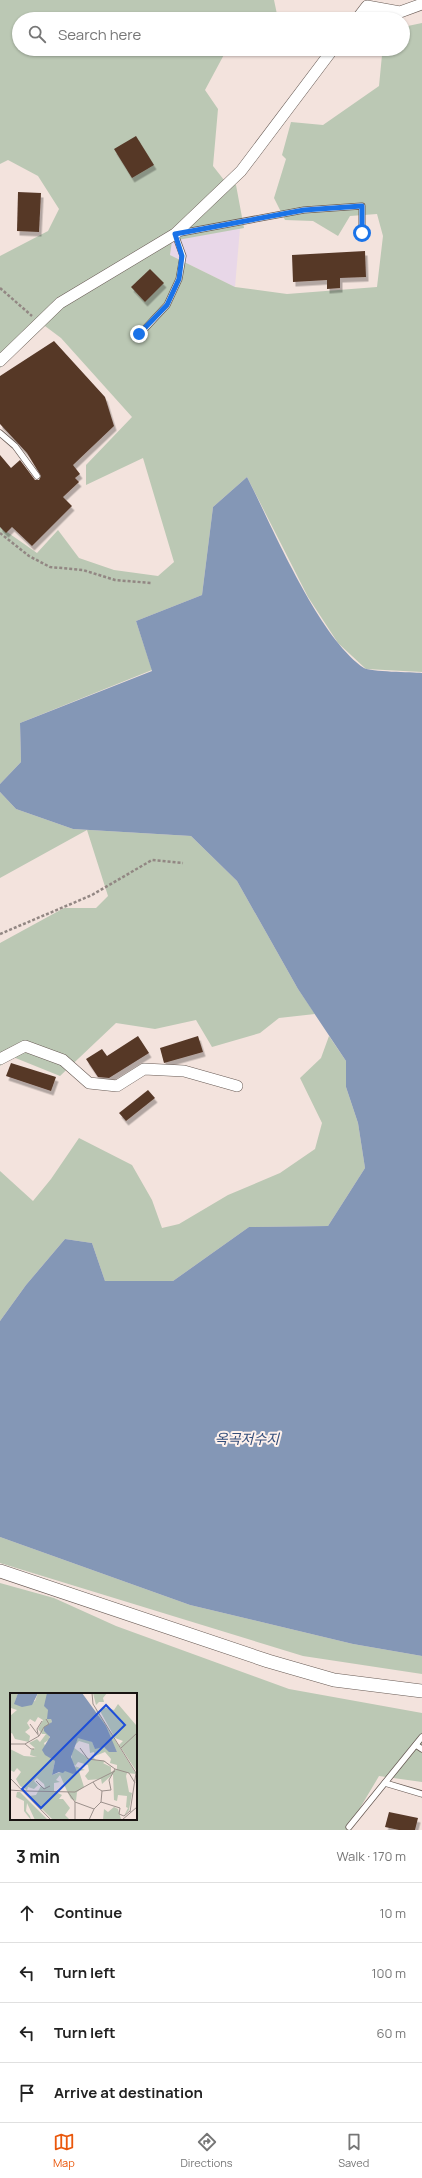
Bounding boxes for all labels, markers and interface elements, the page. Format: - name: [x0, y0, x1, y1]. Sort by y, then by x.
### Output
- search box: [12, 12, 410, 56]
- icon: search: [26, 23, 48, 45]
- text: Search here: [58, 24, 141, 45]
- route start: [353, 224, 371, 242]
- route end: [130, 325, 148, 343]
- water label: 옥곡저수지: [215, 1429, 280, 1448]
- inset map: [10, 1693, 137, 1820]
- text: 3 min: [16, 1845, 60, 1868]
- text: Walk · 170 m: [336, 1847, 406, 1865]
- icon: ahead: [16, 1902, 38, 1924]
- text: Continue: [54, 1902, 122, 1923]
- text: 10 m: [379, 1904, 406, 1922]
- icon: left: [16, 1962, 38, 1984]
- text: Turn left: [54, 1962, 116, 1983]
- text: 100 m: [371, 1964, 406, 1982]
- icon: left: [16, 2022, 38, 2044]
- text: Turn left: [54, 2022, 116, 2043]
- text: 60 m: [376, 2024, 406, 2042]
- icon: arrive: [16, 2082, 38, 2104]
- text: Arrive at destination: [54, 2082, 203, 2103]
- tab: Map: [53, 2131, 75, 2170]
- tab: Directions: [180, 2131, 233, 2170]
- tab: Saved: [338, 2131, 369, 2170]

